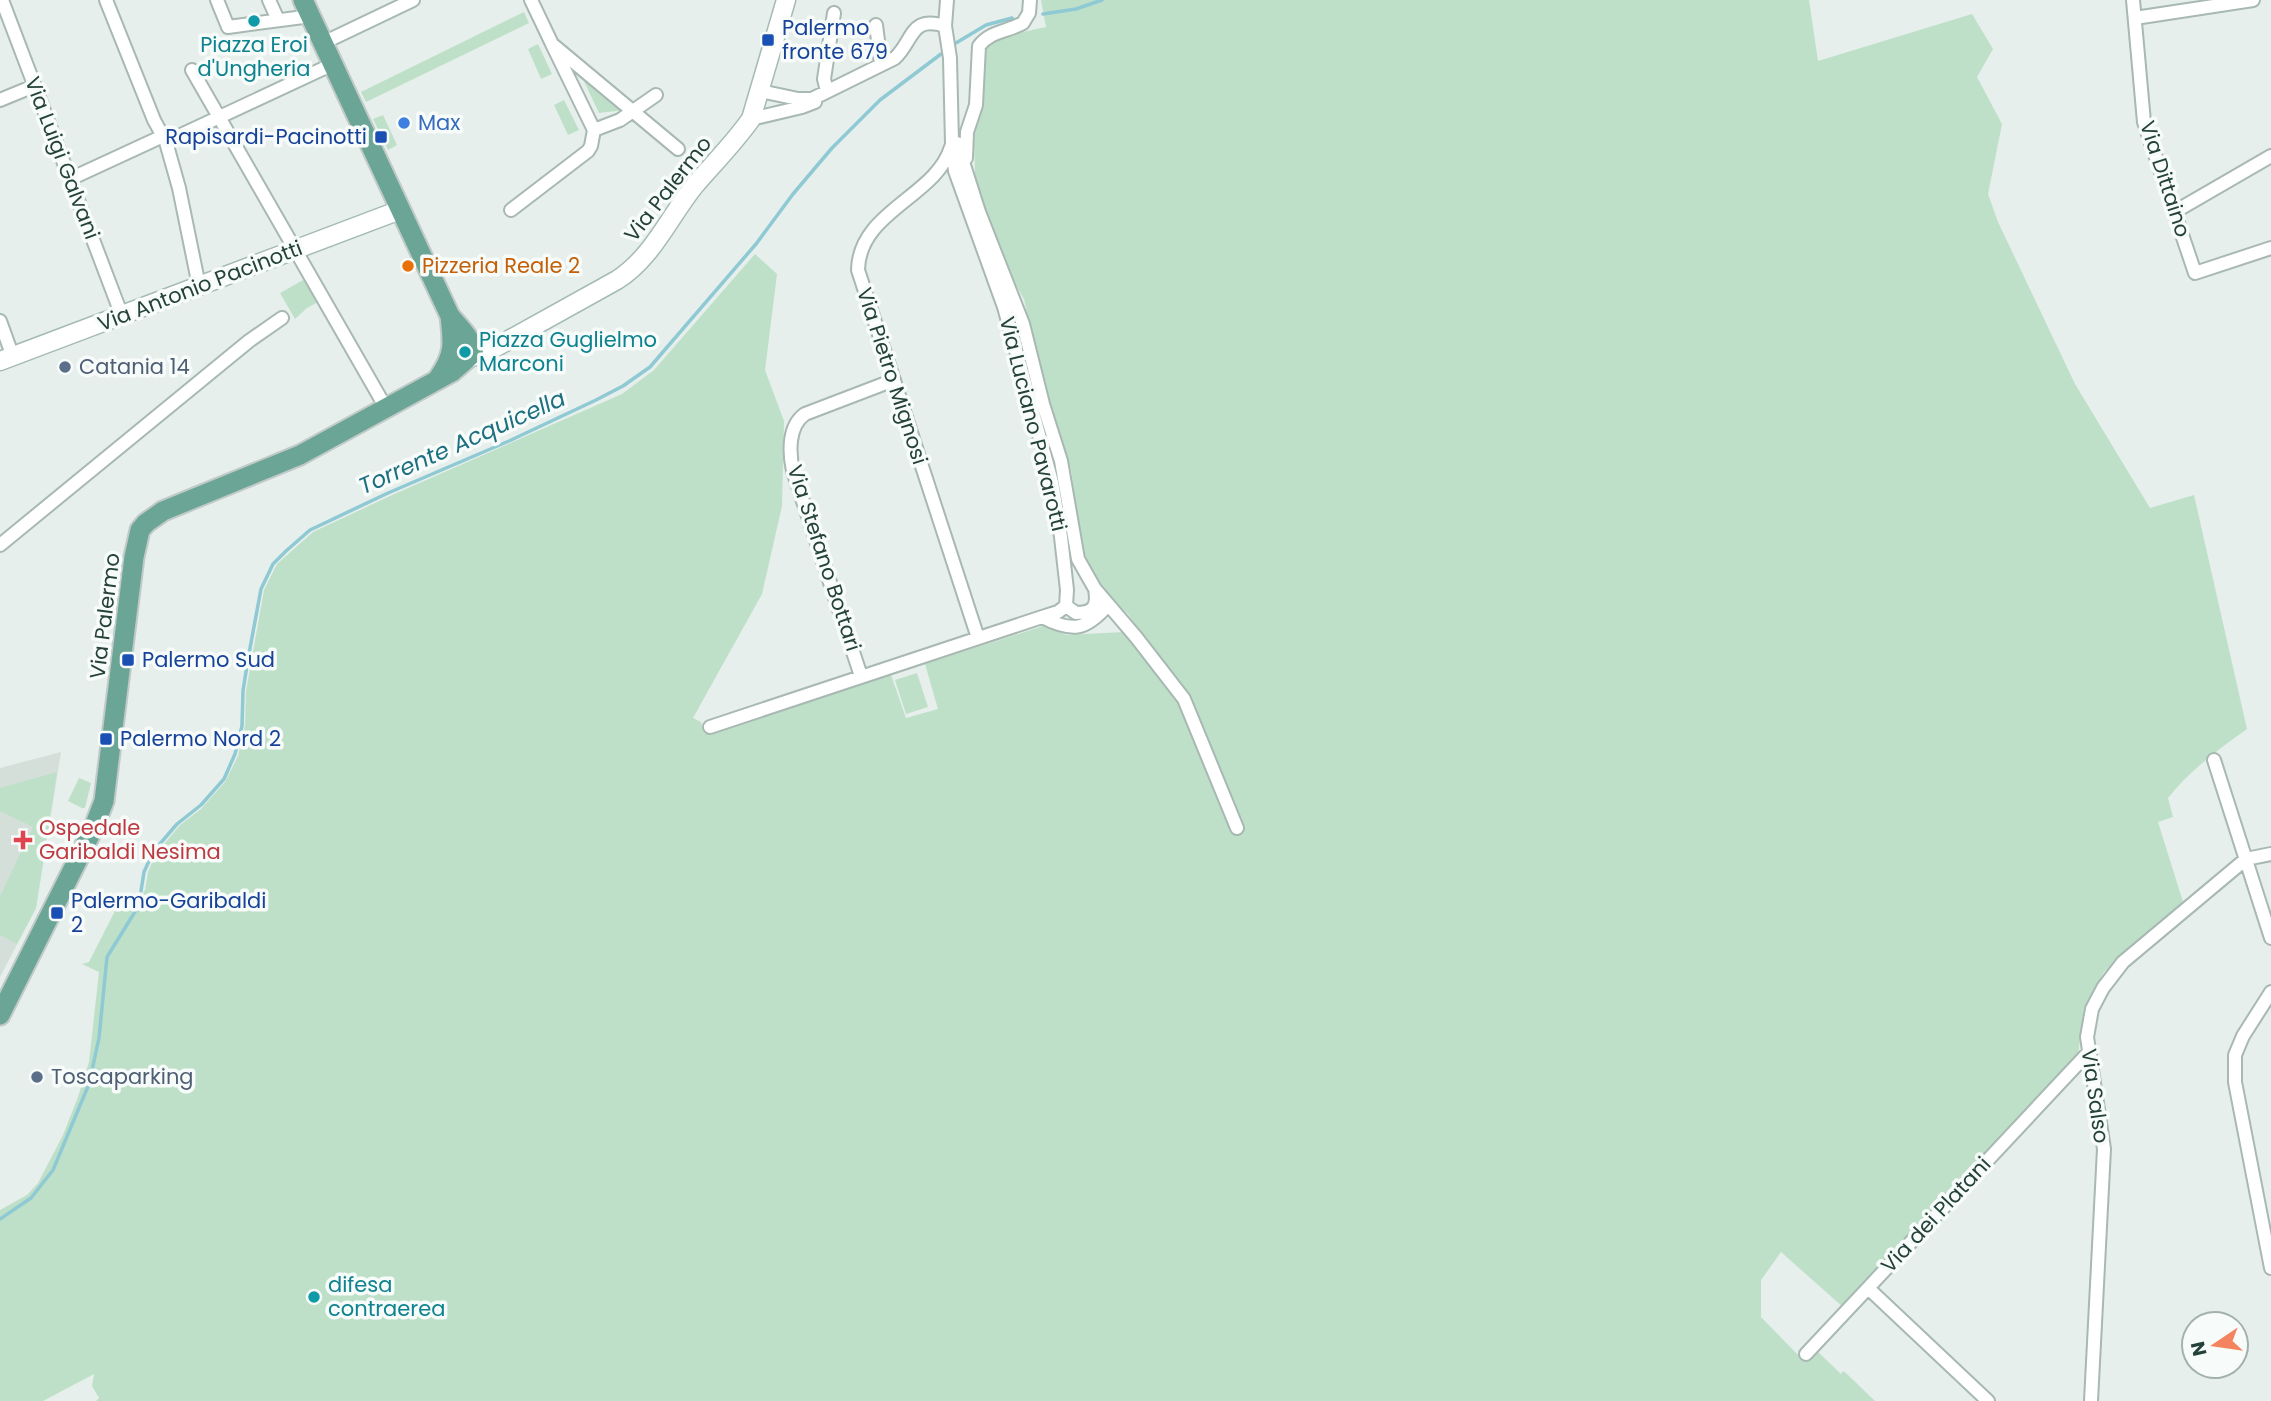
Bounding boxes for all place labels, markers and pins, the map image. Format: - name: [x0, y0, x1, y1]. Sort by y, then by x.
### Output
- marker: Piazza Eroi d'Ungheria: [246, 13, 262, 29]
- place label: Palermo fronte 679: [782, 13, 888, 66]
- place label: Piazza Eroi d'Ungheria: [197, 30, 311, 83]
- marker: Palermo fronte 679: [760, 32, 776, 48]
- place label: Max: [418, 108, 460, 137]
- marker: Max: [396, 115, 412, 131]
- place label: Rapisardi-Pacinotti: [165, 122, 367, 151]
- marker: Rapisardi-Pacinotti: [373, 129, 389, 145]
- place label: Pizzeria Reale 2: [422, 251, 580, 280]
- marker: Pizzeria Reale 2: [400, 258, 416, 274]
- place label: Piazza Guglielmo Marconi: [479, 325, 657, 378]
- marker: Piazza Guglielmo Marconi: [457, 344, 473, 360]
- place label: Catania 14: [79, 352, 190, 381]
- marker: Catania 14: [57, 359, 73, 375]
- place label: Palermo Sud: [142, 645, 275, 674]
- marker: Palermo Sud: [120, 652, 136, 668]
- place label: Palermo Nord 2: [120, 724, 281, 753]
- marker: Palermo Nord 2: [98, 731, 114, 747]
- place label: Ospedale Garibaldi Nesima: [39, 813, 221, 866]
- marker: Ospedale Garibaldi Nesima: [13, 830, 33, 850]
- place label: Palermo-Garibaldi 2: [71, 886, 266, 939]
- marker: Palermo-Garibaldi 2: [49, 905, 65, 921]
- place label: Toscaparking: [51, 1062, 194, 1091]
- marker: Toscaparking: [29, 1069, 45, 1085]
- place label: difesa contraerea: [328, 1270, 445, 1323]
- marker: difesa contraerea: [306, 1289, 322, 1305]

